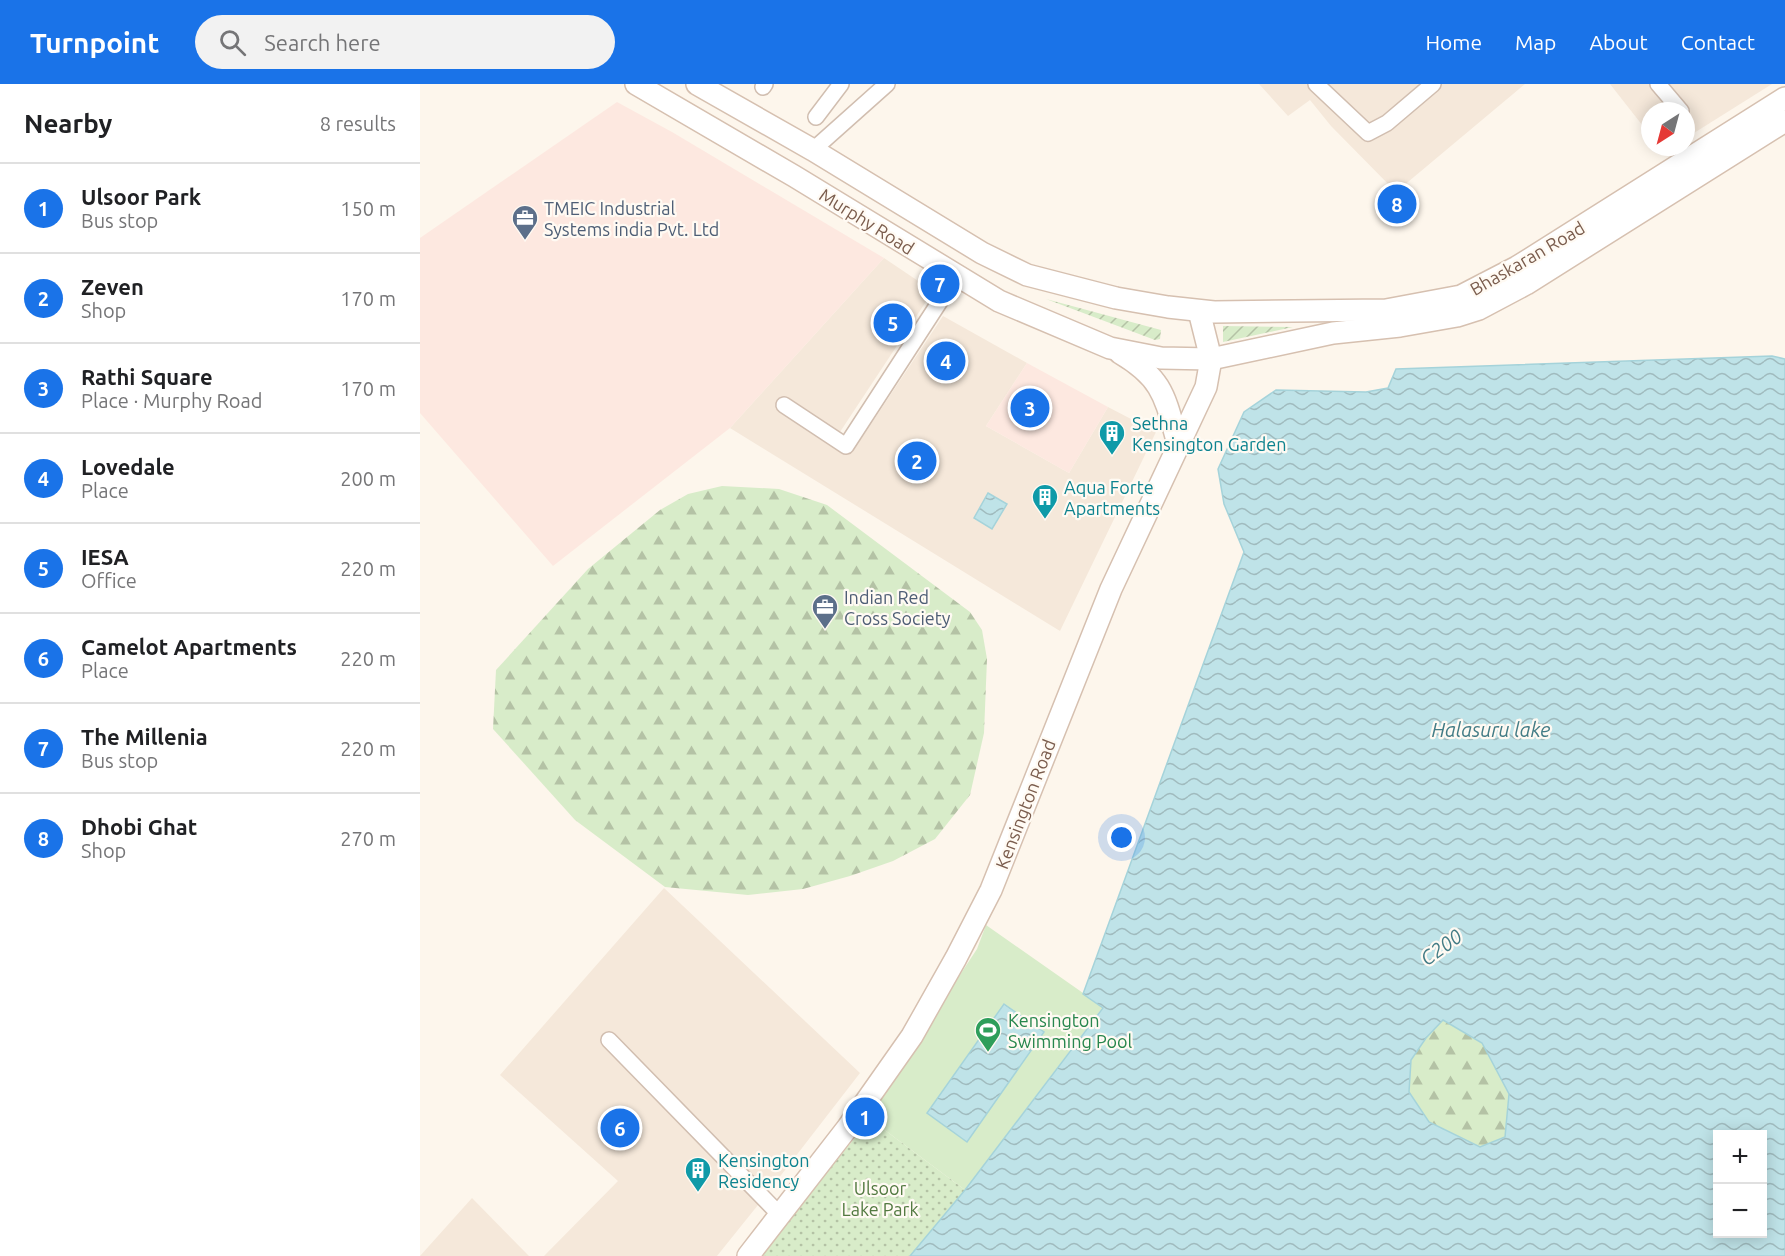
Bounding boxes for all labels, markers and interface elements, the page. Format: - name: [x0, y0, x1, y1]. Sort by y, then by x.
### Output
- search box: [195, 15, 615, 69]
- icon: search: [216, 26, 249, 59]
- text: Turnpoint: [30, 27, 159, 58]
- text: Search here: [264, 30, 381, 55]
- text: Home: [1425, 30, 1482, 54]
- text: Map: [1515, 30, 1556, 54]
- text: About: [1589, 30, 1648, 54]
- text: Contact: [1681, 30, 1755, 54]
- north arrow: [1641, 102, 1695, 156]
- text: Nearby: [24, 109, 112, 138]
- text: 8 results: [320, 112, 396, 135]
- pin: 8: [1378, 182, 1416, 226]
- text: Ulsoor Park: [81, 184, 201, 209]
- street label: Murphy Road: [816, 184, 918, 258]
- text: 1: [38, 197, 49, 220]
- text: 150 m: [340, 197, 396, 220]
- place label: TMEIC Industrial Systems india Pvt. Ltd: [544, 198, 719, 239]
- office icon: TMEIC Industrial Systems india Pvt. Ltd: [510, 203, 540, 241]
- text: Bus stop: [81, 209, 158, 232]
- street label: Bhaskaran Road: [1466, 217, 1588, 299]
- pin: 7: [920, 262, 960, 306]
- text: Zeven: [81, 274, 144, 299]
- text: 2: [38, 287, 49, 310]
- text: 170 m: [340, 287, 396, 310]
- text: Shop: [81, 299, 126, 322]
- pin: 5: [874, 300, 912, 346]
- pin: 4: [926, 338, 966, 384]
- text: Rathi Square: [81, 364, 213, 389]
- text: 3: [38, 377, 49, 400]
- text: 170 m: [340, 377, 396, 400]
- pin: 3: [1010, 386, 1050, 430]
- text: Place · Murphy Road: [81, 389, 263, 412]
- place label: Sethna Kensington Garden: [1132, 413, 1286, 454]
- building icon: Sethna Kensington Garden: [1097, 418, 1127, 456]
- pin: 2: [898, 438, 936, 484]
- text: Lovedale: [81, 454, 175, 479]
- text: 4: [38, 467, 49, 490]
- text: 200 m: [340, 467, 396, 490]
- place label: Aqua Forte Apartments: [1064, 477, 1160, 518]
- text: Place: [81, 479, 129, 502]
- building icon: Aqua Forte Apartments: [1030, 482, 1060, 520]
- text: IESA: [81, 544, 129, 569]
- text: 5: [38, 557, 49, 580]
- text: 220 m: [340, 557, 396, 580]
- text: Office: [81, 569, 137, 592]
- place label: Indian Red Cross Society: [844, 587, 951, 628]
- office icon: Indian Red Cross Society: [810, 592, 840, 630]
- text: Camelot Apartments: [81, 634, 297, 659]
- text: 6: [38, 647, 49, 670]
- text: 220 m: [340, 647, 396, 670]
- text: Place: [81, 659, 129, 682]
- water label: Halasuru lake: [1432, 718, 1550, 741]
- text: The Millenia: [81, 724, 208, 749]
- street label: Kensington Road: [991, 736, 1059, 872]
- text: 7: [38, 737, 49, 760]
- text: 220 m: [340, 737, 396, 760]
- text: Bus stop: [81, 749, 158, 772]
- text: Dhobi Ghat: [81, 814, 197, 839]
- your location: [1107, 823, 1136, 852]
- text: 8: [38, 827, 49, 850]
- text: 270 m: [340, 827, 396, 850]
- text: Shop: [81, 839, 126, 862]
- water label: C200: [1416, 924, 1466, 970]
- place label: Kensington Swimming Pool: [1008, 1010, 1133, 1051]
- sports icon: Kensington Swimming Pool: [973, 1015, 1003, 1053]
- pin: 1: [846, 1094, 884, 1140]
- pin: 6: [600, 1106, 640, 1150]
- map controls: [1713, 1130, 1767, 1238]
- button: +: [1713, 1130, 1767, 1184]
- place label: Kensington Residency: [718, 1150, 810, 1191]
- building icon: Kensington Residency: [683, 1155, 713, 1193]
- park label: Ulsoor Lake Park: [841, 1178, 919, 1219]
- button: −: [1713, 1184, 1767, 1238]

